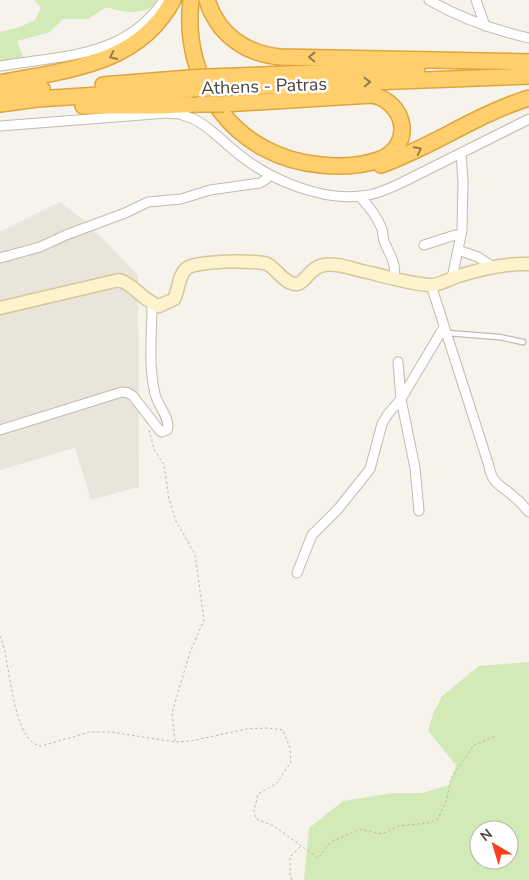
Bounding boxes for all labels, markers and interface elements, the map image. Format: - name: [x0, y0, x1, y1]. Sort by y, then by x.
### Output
- one-way arrow: [109, 49, 118, 60]
- one-way arrow: [308, 52, 316, 62]
- street label: Athens - Patras: [201, 72, 327, 100]
- one-way arrow: [364, 77, 371, 87]
- one-way arrow: [412, 146, 421, 156]
- north arrow: [469, 820, 519, 870]
- text: N: [476, 824, 496, 846]

